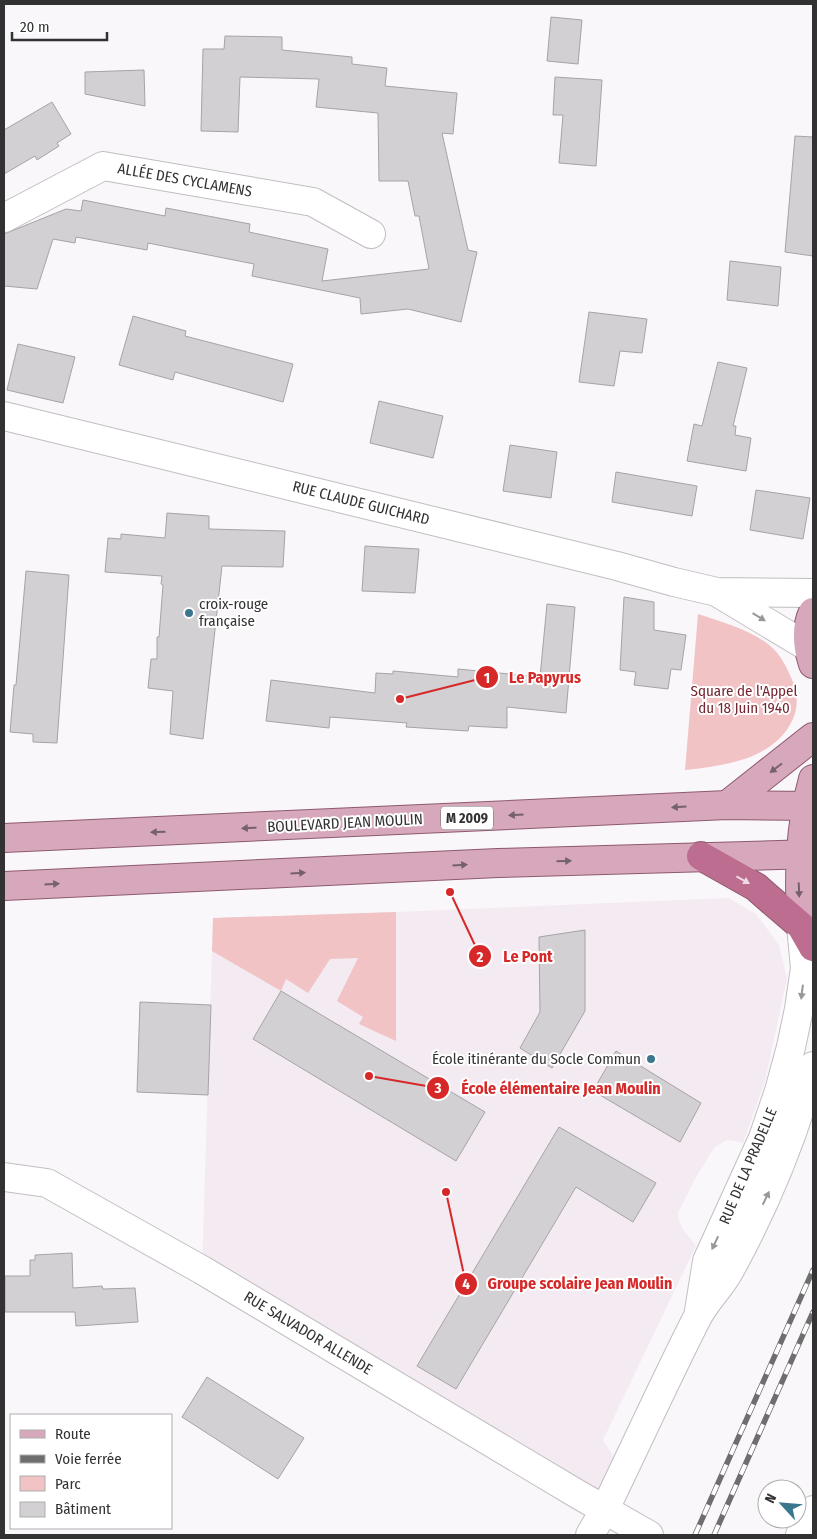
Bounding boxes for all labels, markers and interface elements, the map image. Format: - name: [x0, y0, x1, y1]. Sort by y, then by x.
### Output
- scale bar: [12, 10, 108, 42]
- text: 20 m: [20, 18, 50, 36]
- street label: ALLÉE DES CYCLAMENS: [116, 159, 254, 201]
- street label: RUE CLAUDE GUICHARD: [291, 477, 431, 529]
- place label: croix-rouge française: [199, 595, 268, 630]
- marker: croix-rouge française: [183, 607, 195, 619]
- one-way arrow: [752, 613, 765, 622]
- callout: Le Papyrus: [474, 662, 591, 693]
- text: Le Papyrus: [509, 668, 581, 687]
- text: 1: [484, 669, 490, 687]
- park label: Square de l'Appel du 18 Juin 1940: [691, 682, 798, 717]
- one-way arrow: [769, 763, 782, 773]
- one-way arrow: [670, 804, 686, 812]
- road number: M 2009: [441, 806, 493, 830]
- street label: BOULEVARD JEAN MOULIN: [267, 810, 423, 836]
- one-way arrow: [508, 812, 524, 820]
- one-way arrow: [241, 824, 257, 832]
- one-way arrow: [150, 828, 166, 836]
- one-way arrow: [556, 856, 572, 864]
- one-way arrow: [453, 860, 469, 868]
- one-way arrow: [290, 869, 306, 877]
- one-way arrow: [736, 876, 751, 884]
- one-way arrow: [45, 879, 61, 887]
- one-way arrow: [796, 882, 804, 898]
- callout: Le Pont: [468, 941, 562, 972]
- text: Le Pont: [503, 947, 553, 966]
- text: 2: [476, 948, 484, 966]
- one-way arrow: [798, 984, 806, 1000]
- place label: École itinérante du Socle Commun: [432, 1050, 641, 1068]
- marker: École itinérante du Socle Commun: [645, 1053, 657, 1065]
- callout: École élémentaire Jean Moulin: [426, 1073, 670, 1104]
- text: École élémentaire Jean Moulin: [461, 1078, 661, 1098]
- text: 3: [433, 1079, 442, 1097]
- street label: RUE DE LA PRADELLE: [715, 1105, 781, 1227]
- one-way arrow: [762, 1191, 770, 1205]
- one-way arrow: [710, 1236, 718, 1250]
- callout: Groupe scolaire Jean Moulin: [453, 1268, 683, 1299]
- text: Groupe scolaire Jean Moulin: [488, 1274, 672, 1293]
- text: 4: [462, 1275, 470, 1293]
- street label: RUE SALVADOR ALLENDE: [241, 1288, 375, 1378]
- legend: [10, 1414, 172, 1529]
- text: Route: [55, 1425, 91, 1443]
- text: Voie ferrée: [55, 1450, 122, 1468]
- text: Parc: [55, 1475, 81, 1493]
- north arrow: [757, 1479, 807, 1529]
- text: N: [761, 1491, 780, 1506]
- text: Bâtiment: [55, 1500, 111, 1518]

